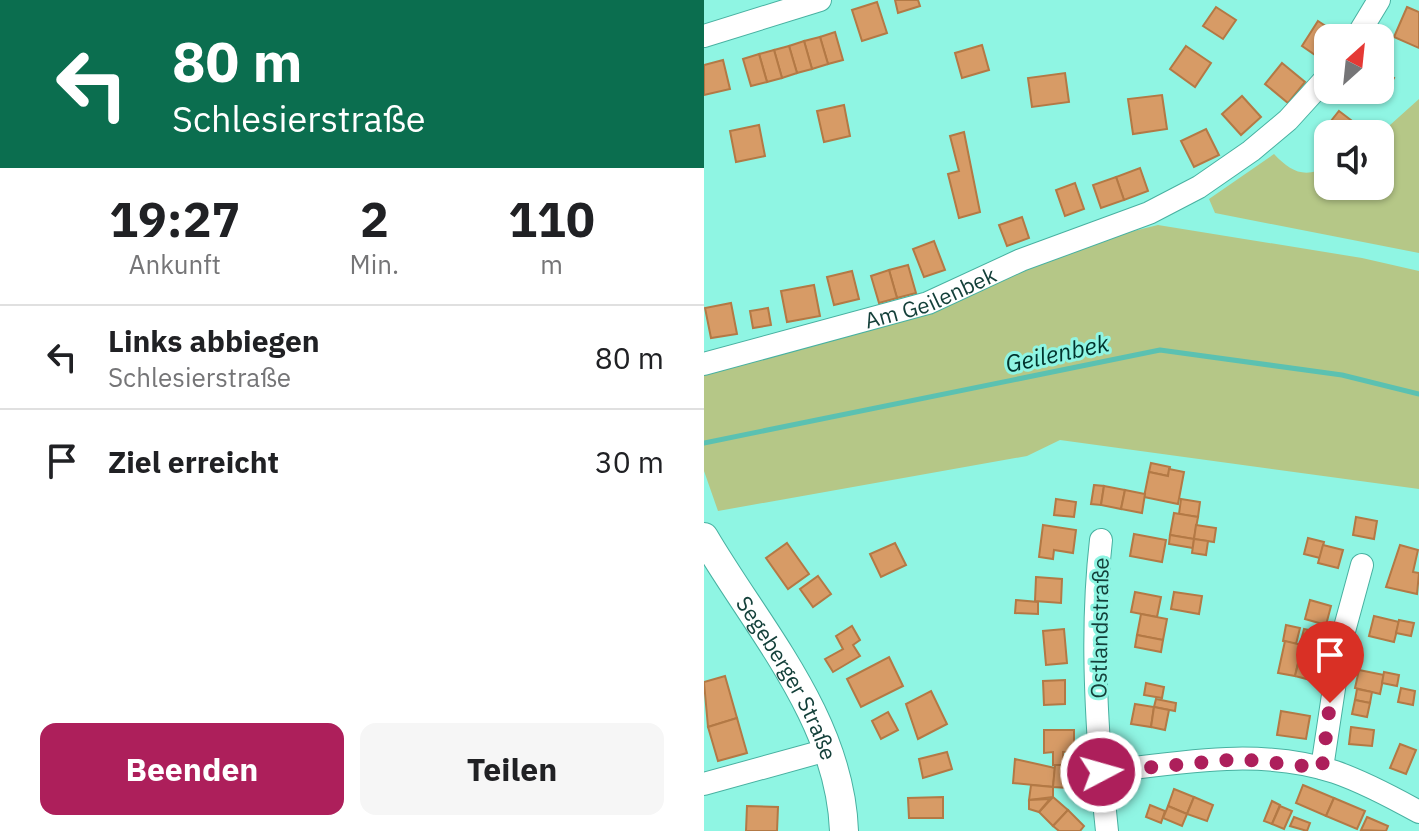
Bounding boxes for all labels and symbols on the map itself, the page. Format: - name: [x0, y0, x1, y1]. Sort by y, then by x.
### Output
- north arrow: [1314, 24, 1394, 104]
- street label: Am Geilenbek: [861, 259, 1001, 334]
- water label: Geilenbek: [1002, 326, 1112, 380]
- street label: Ostlandstraße: [1083, 557, 1115, 699]
- street label: Segeberger Straße: [730, 590, 844, 763]
- pin: [1296, 621, 1364, 703]
- position arrow: [1059, 730, 1143, 814]

